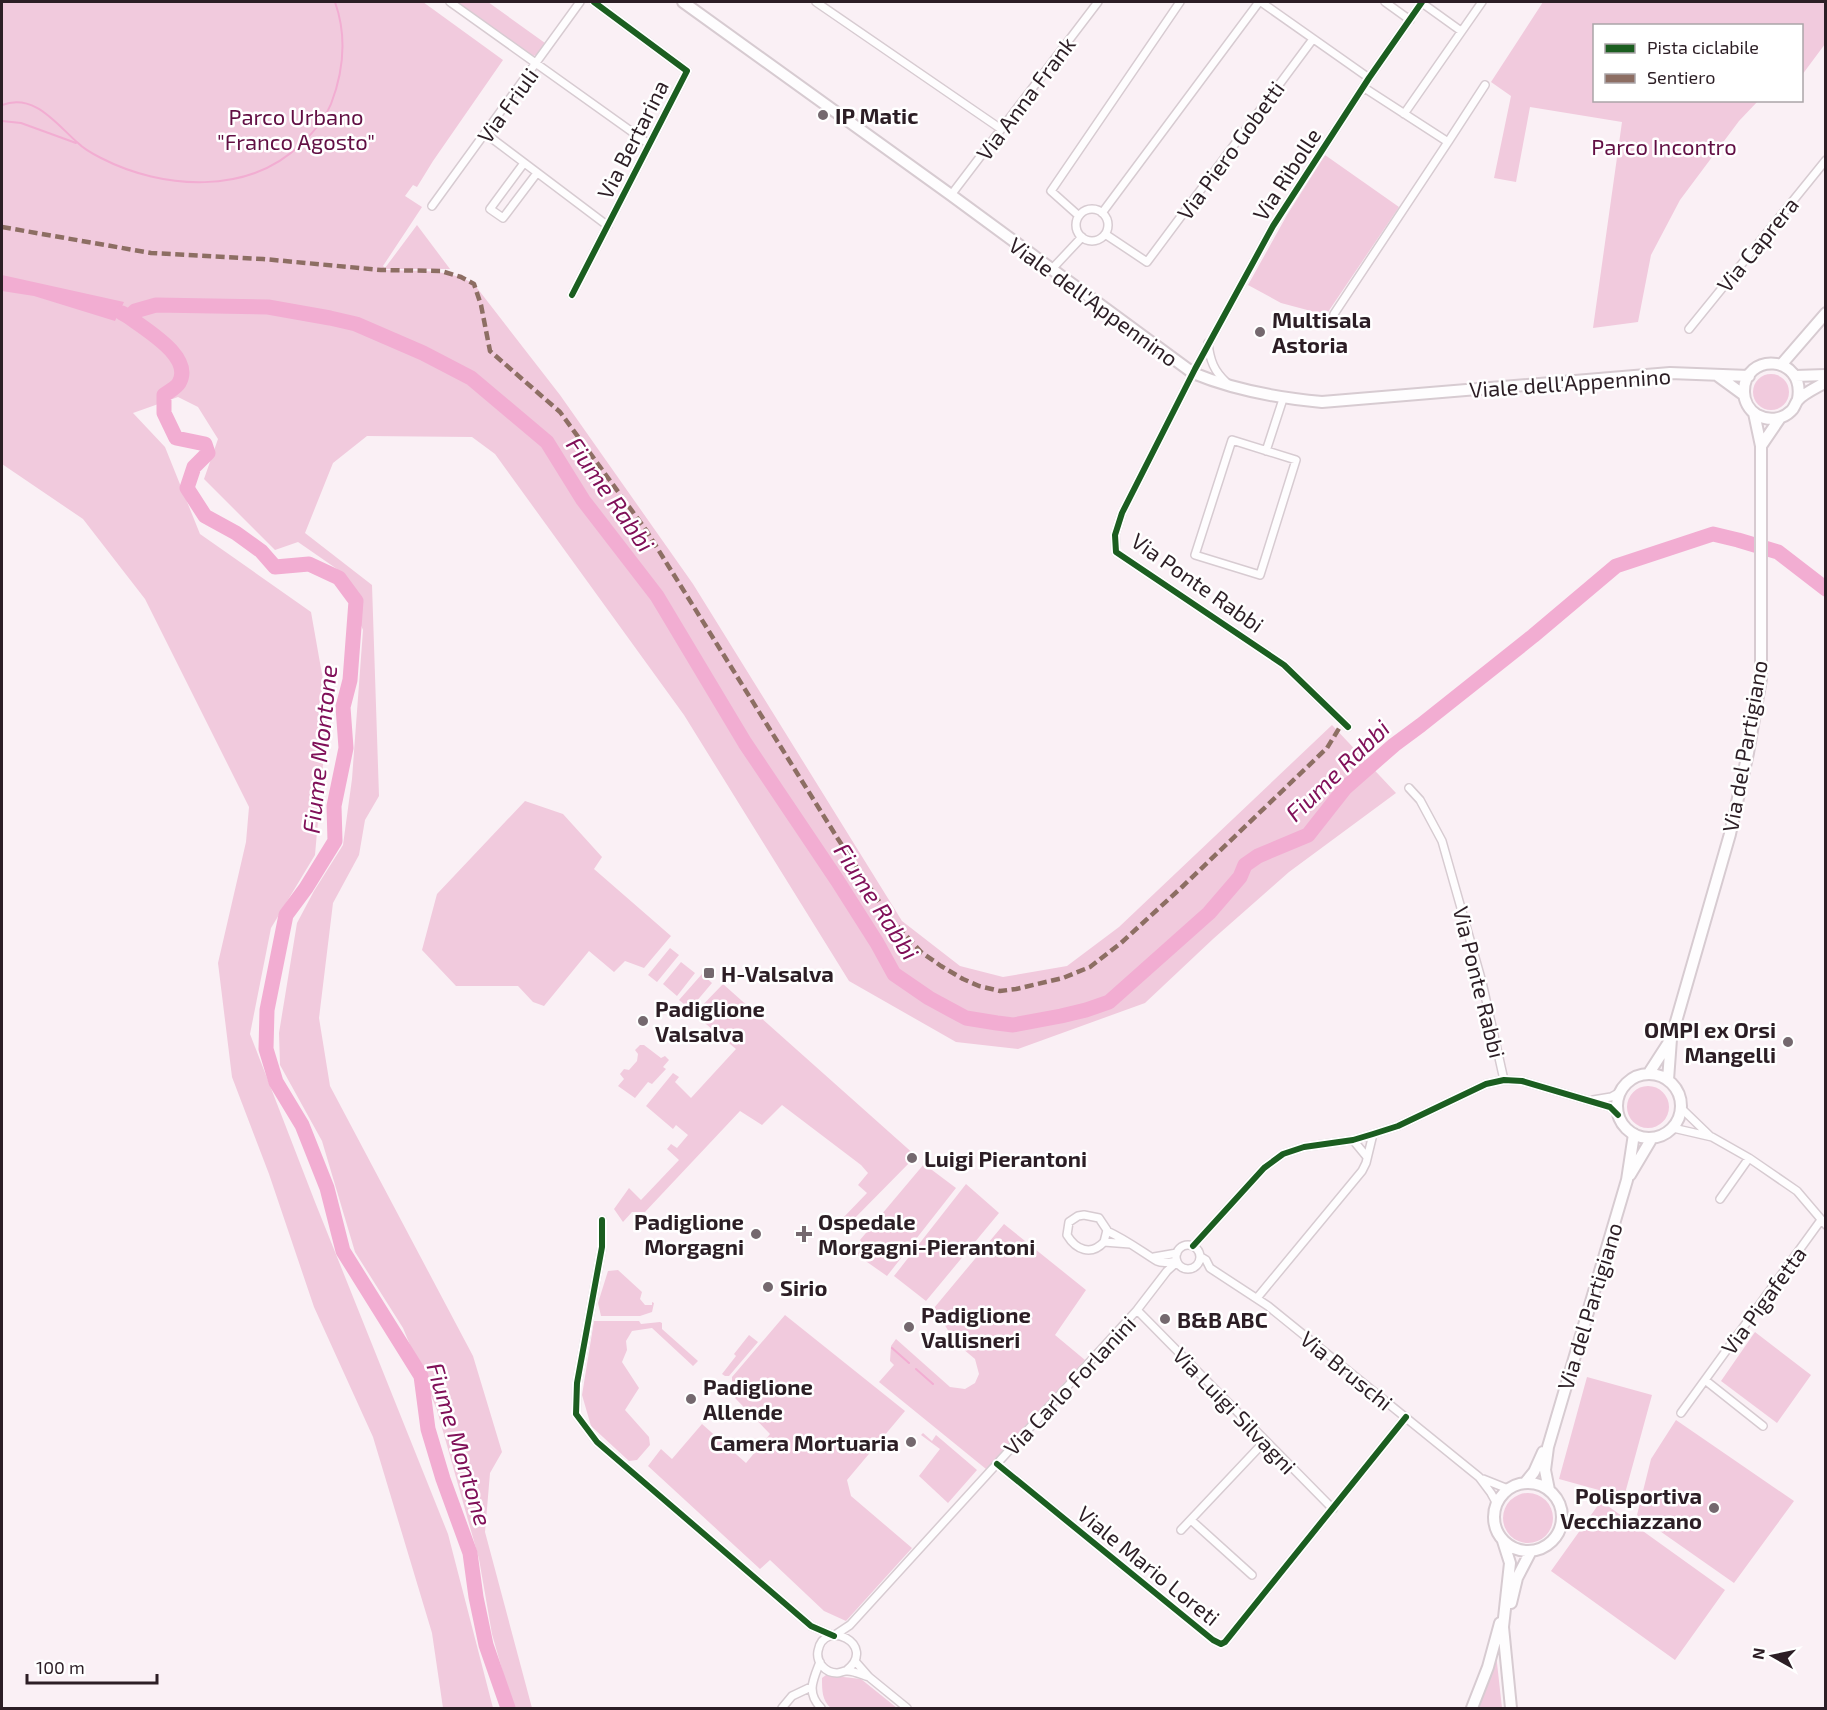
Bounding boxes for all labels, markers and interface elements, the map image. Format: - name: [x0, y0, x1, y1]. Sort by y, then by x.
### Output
- legend: [1593, 24, 1803, 102]
- street label: Via Anna Frank: [970, 31, 1080, 165]
- text: Pista ciclabile: [1647, 36, 1759, 58]
- street label: Via Friuli: [471, 63, 543, 147]
- text: Sentiero: [1647, 66, 1715, 88]
- street label: Via Bertarina: [591, 75, 673, 203]
- street label: Via Piero Gobetti: [1171, 76, 1289, 224]
- place label: IP Matic: [835, 102, 918, 128]
- park label: Parco Urbano "Franco Agosto": [217, 103, 375, 154]
- marker: IP Matic: [816, 108, 830, 122]
- street label: Via Ribolle: [1247, 123, 1325, 225]
- park label: Parco Incontro: [1591, 133, 1737, 159]
- street label: Via Caprera: [1711, 191, 1803, 297]
- street label: Viale dell'Appennino: [1005, 231, 1183, 371]
- place label: Multisala Astoria: [1272, 306, 1371, 357]
- marker: Multisala Astoria: [1253, 325, 1267, 339]
- street label: Viale dell'Appennino: [1468, 362, 1672, 402]
- water label: Fiume Rabbi: [561, 431, 661, 557]
- street label: Via Ponte Rabbi: [1127, 527, 1269, 637]
- street label: Via del Partigiano: [1716, 658, 1772, 834]
- water label: Fiume Montone: [296, 663, 342, 835]
- water label: Fiume Rabbi: [1279, 713, 1395, 827]
- water label: Fiume Rabbi: [829, 837, 926, 965]
- street label: Via Ponte Rabbi: [1449, 904, 1511, 1060]
- place label: H-Valsalva: [721, 960, 834, 986]
- marker: H-Valsalva: [702, 966, 716, 980]
- place label: Padiglione Valsalva: [655, 995, 765, 1046]
- marker: Padiglione Valsalva: [636, 1014, 650, 1028]
- place label: OMPI ex Orsi Mangelli: [1644, 1016, 1776, 1067]
- marker: OMPI ex Orsi Mangelli: [1781, 1035, 1795, 1049]
- place label: Luigi Pierantoni: [924, 1145, 1087, 1171]
- marker: Luigi Pierantoni: [905, 1151, 919, 1165]
- place label: Padiglione Morgagni: [634, 1208, 744, 1259]
- place label: Ospedale Morgagni-Pierantoni: [818, 1208, 1035, 1259]
- street label: Via del Partigiano: [1551, 1219, 1627, 1393]
- marker: Ospedale Morgagni-Pierantoni: [795, 1225, 813, 1243]
- marker: Padiglione Morgagni: [749, 1227, 763, 1241]
- street label: Via Pigafetta: [1715, 1241, 1811, 1359]
- place label: Sirio: [780, 1274, 827, 1300]
- marker: Sirio: [761, 1280, 775, 1294]
- place label: Padiglione Vallisneri: [921, 1301, 1031, 1352]
- place label: B&B ABC: [1177, 1306, 1268, 1332]
- street label: Via Carlo Forlanini: [998, 1310, 1140, 1460]
- marker: B&B ABC: [1158, 1312, 1172, 1326]
- marker: Padiglione Vallisneri: [902, 1320, 916, 1334]
- street label: Via Bruschi: [1296, 1325, 1398, 1415]
- street label: Via Luigi Silvagni: [1168, 1341, 1302, 1479]
- water label: Fiume Montone: [421, 1359, 499, 1529]
- place label: Padiglione Allende: [703, 1373, 813, 1424]
- marker: Padiglione Allende: [684, 1392, 698, 1406]
- place label: Camera Mortuaria: [710, 1429, 899, 1455]
- marker: Camera Mortuaria: [904, 1435, 918, 1449]
- place label: Polisportiva Vecchiazzano: [1560, 1482, 1702, 1533]
- street label: Viale Mario Loreti: [1073, 1500, 1225, 1630]
- marker: Polisportiva Vecchiazzano: [1707, 1501, 1721, 1515]
- north arrow: [1743, 1626, 1803, 1686]
- text: N: [1747, 1646, 1768, 1661]
- scale bar: [27, 1647, 158, 1685]
- text: 100 m: [36, 1656, 85, 1678]

